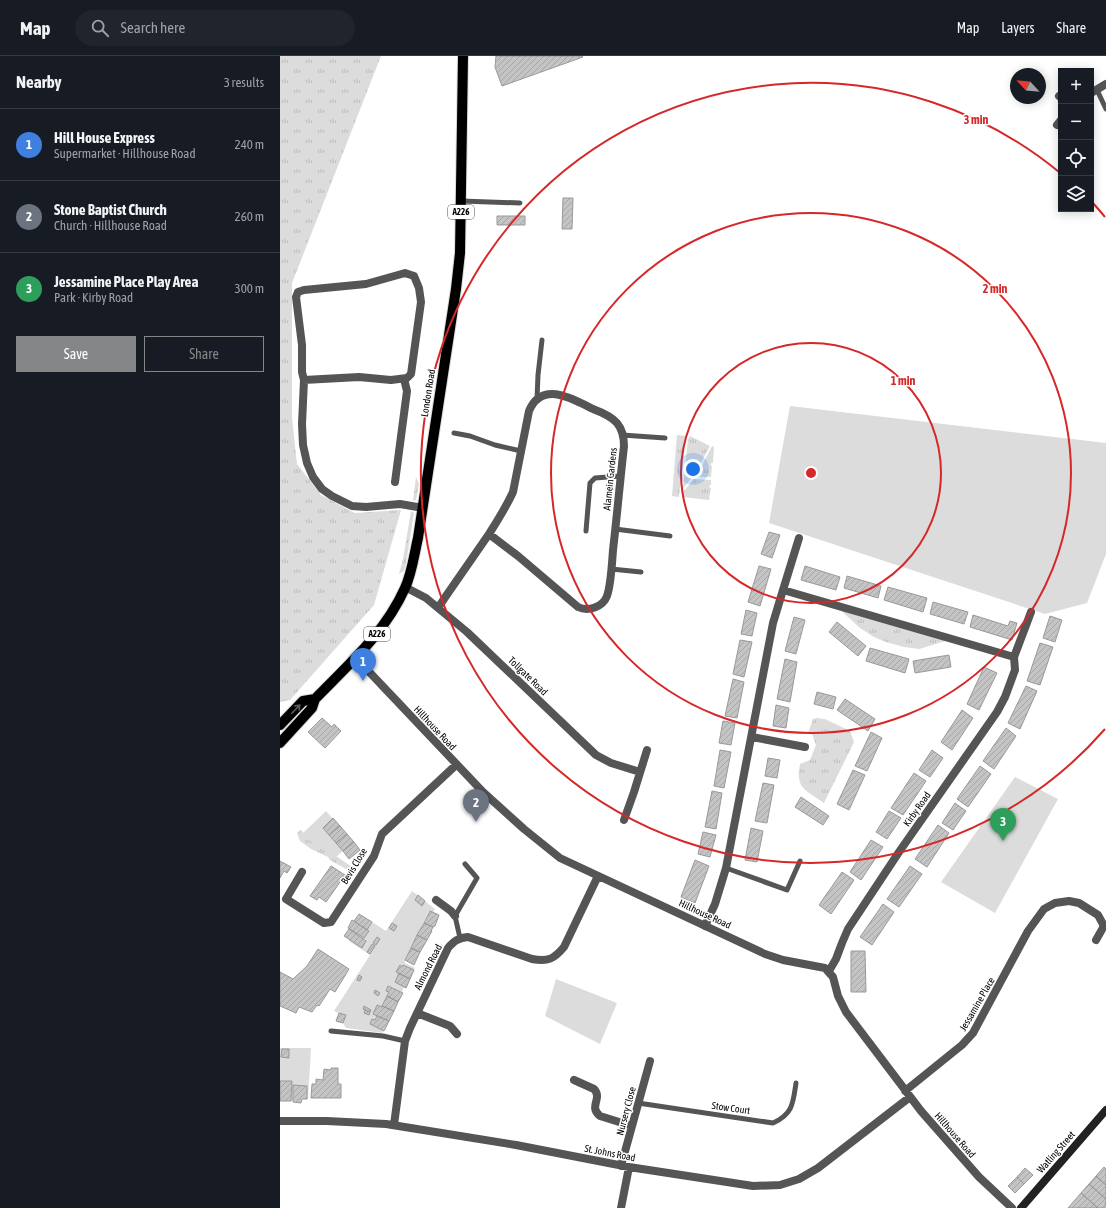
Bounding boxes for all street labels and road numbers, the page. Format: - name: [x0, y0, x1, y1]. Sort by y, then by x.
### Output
- road number: A226: [448, 205, 474, 219]
- street label: London Road: [419, 368, 437, 418]
- street label: Alamein Gardens: [601, 447, 619, 511]
- road number: A226: [364, 627, 390, 641]
- street label: Tollgate Road: [506, 655, 550, 698]
- street label: Hillhouse Road: [412, 704, 458, 753]
- street label: Kirby Road: [901, 790, 933, 828]
- street label: Bevis Close: [339, 845, 369, 886]
- street label: Hillhouse Road: [677, 897, 733, 931]
- street label: Almond Road: [412, 942, 444, 992]
- street label: Jessamine Place: [957, 975, 997, 1033]
- street label: Nursery Close: [614, 1085, 638, 1137]
- street label: Stow Court: [711, 1100, 751, 1116]
- street label: Hillhouse Road: [932, 1110, 978, 1160]
- street label: Watling Street: [1035, 1129, 1077, 1175]
- street label: St. Johns Road: [584, 1143, 637, 1163]

